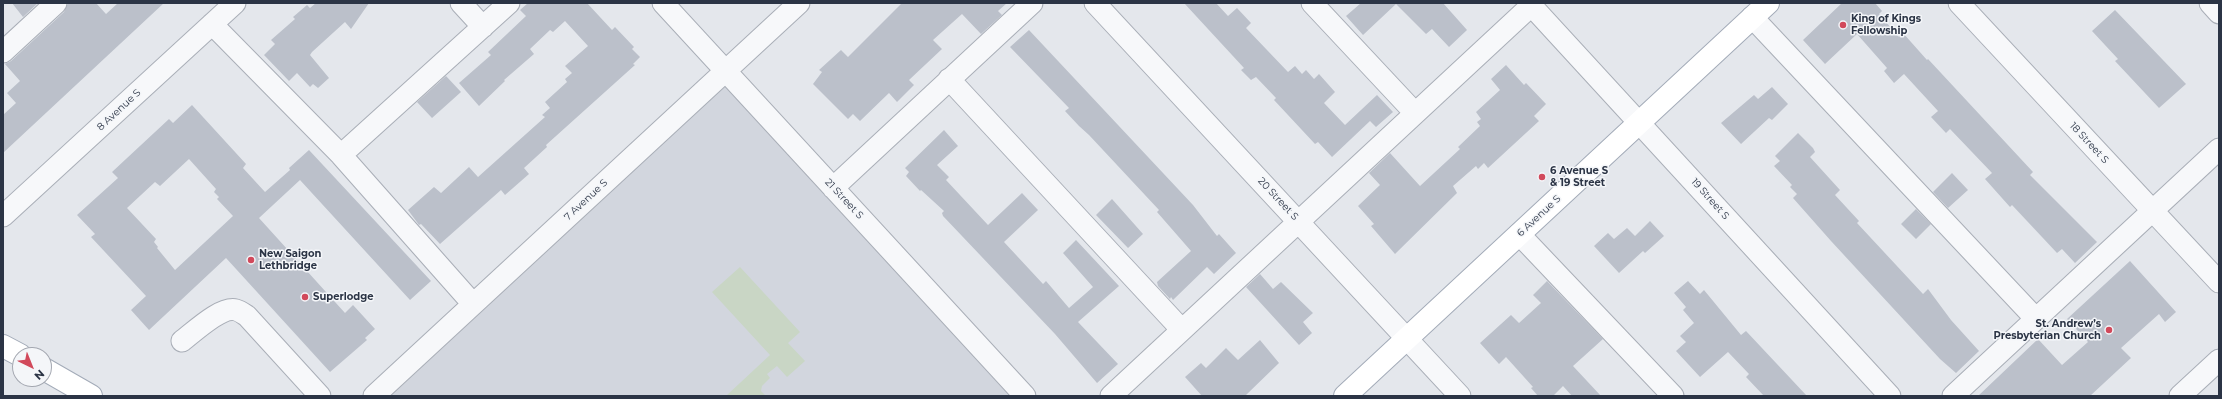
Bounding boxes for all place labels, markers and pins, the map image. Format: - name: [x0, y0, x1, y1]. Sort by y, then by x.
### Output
- place label: King of Kings Fellowship: [1851, 13, 1921, 36]
- marker: King of Kings Fellowship: [1838, 20, 1848, 30]
- place label: 6 Avenue S & 19 Street: [1550, 165, 1608, 188]
- marker: 6 Avenue S & 19 Street: [1537, 172, 1547, 182]
- place label: New Saigon Lethbridge: [259, 248, 322, 272]
- marker: New Saigon Lethbridge: [246, 255, 256, 265]
- place label: Superlodge: [313, 291, 374, 303]
- marker: Superlodge: [300, 292, 310, 302]
- place label: St. Andrew’s Presbyterian Church: [1993, 318, 2101, 342]
- marker: St. Andrew’s Presbyterian Church: [2104, 325, 2114, 335]

